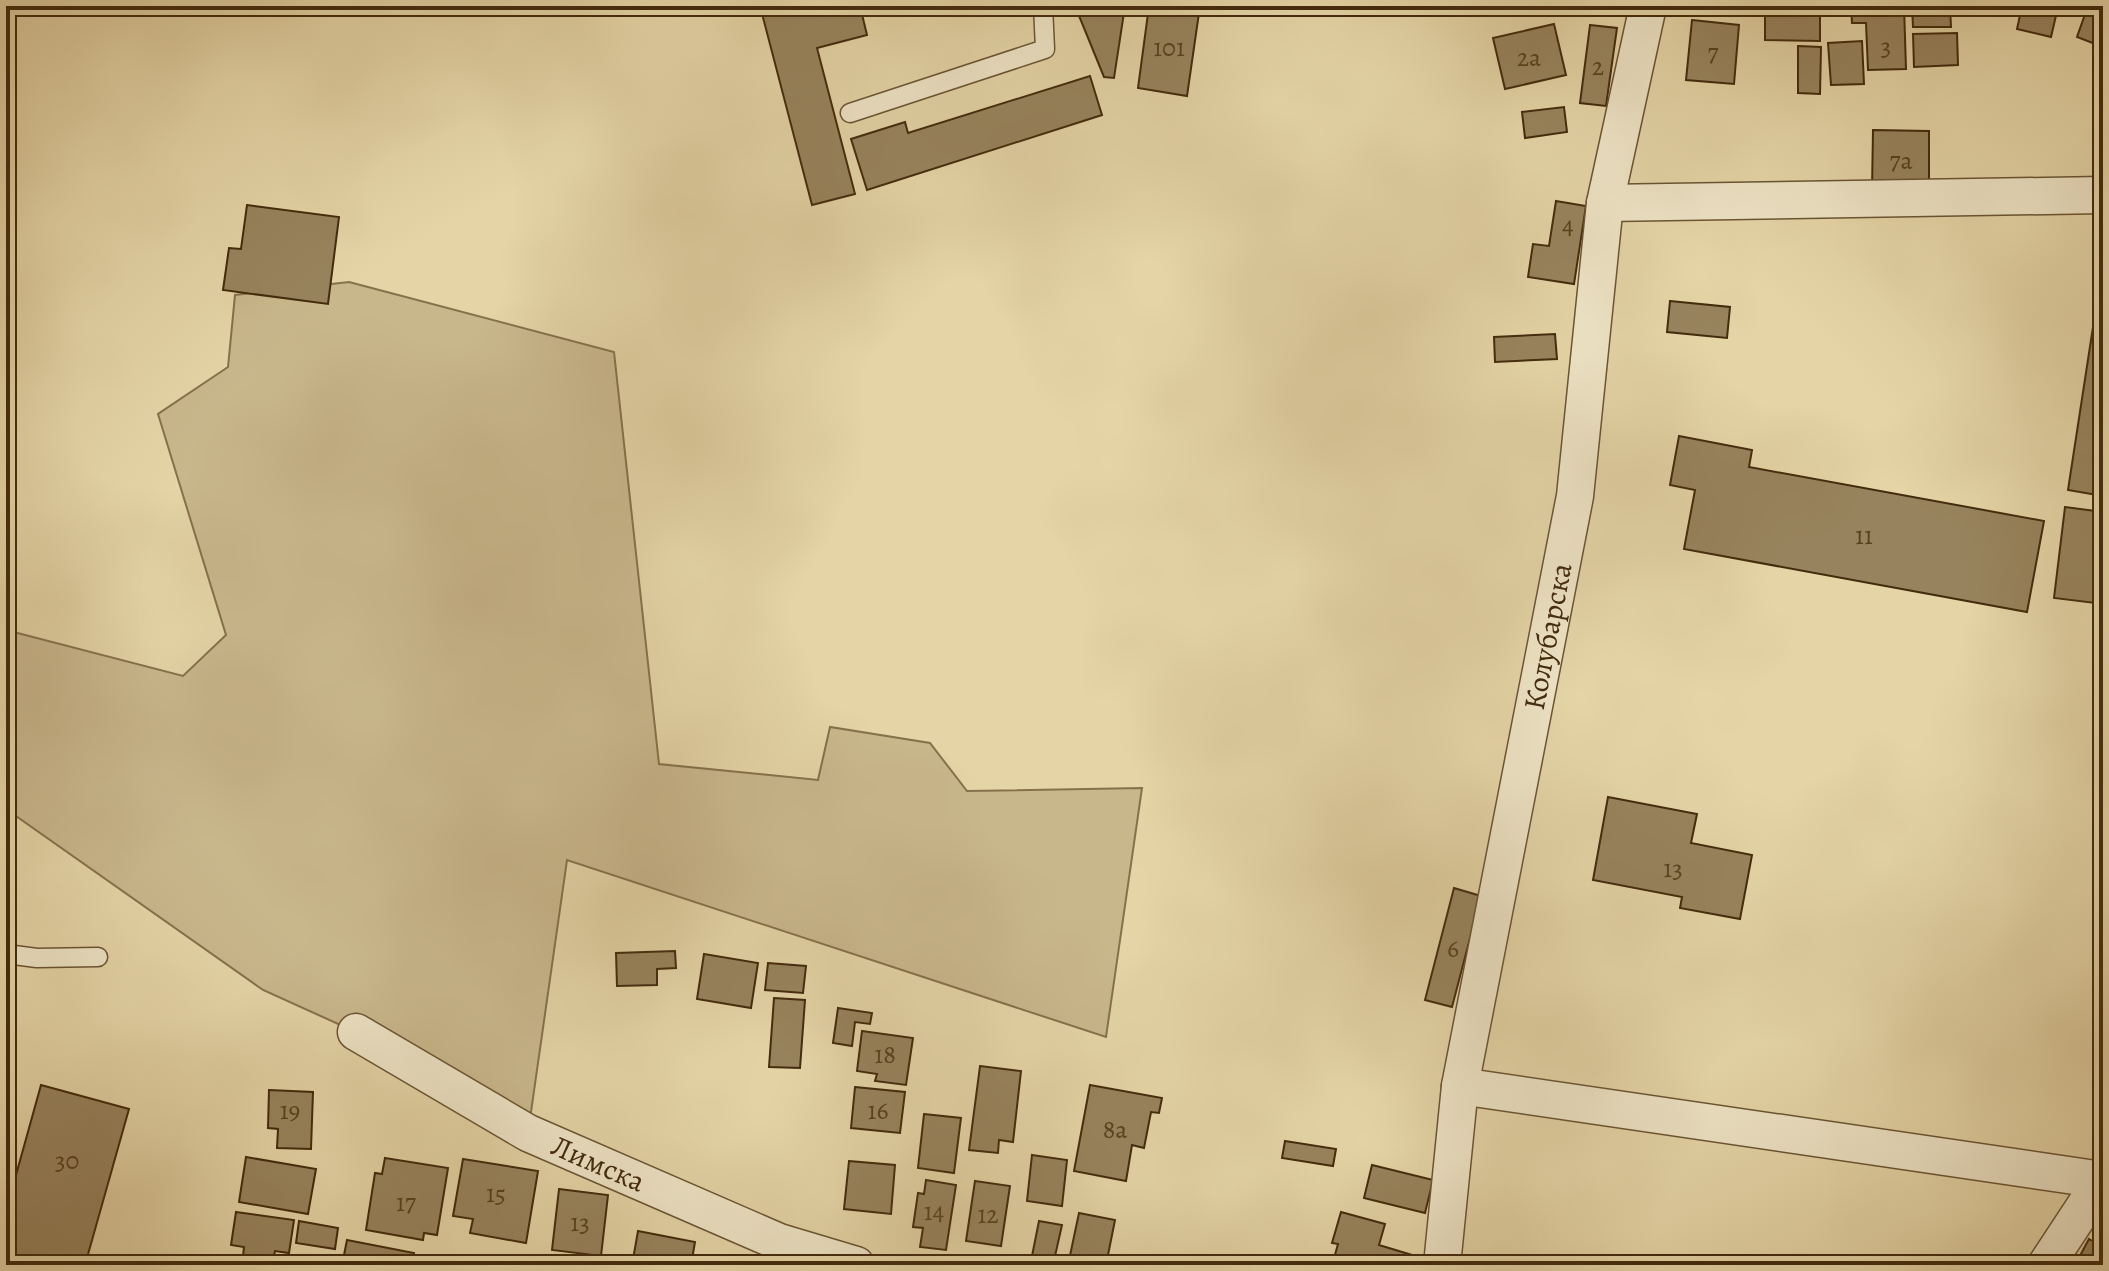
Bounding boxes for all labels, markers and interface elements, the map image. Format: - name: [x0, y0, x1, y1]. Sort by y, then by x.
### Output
- house number: 3: [1881, 29, 1891, 64]
- house number: 101: [1153, 30, 1185, 65]
- house number: 7: [1708, 35, 1719, 70]
- house number: 2a: [1517, 40, 1541, 75]
- house number: 2: [1592, 49, 1604, 84]
- house number: 7a: [1889, 143, 1913, 178]
- house number: 4: [1562, 208, 1574, 243]
- house number: 11: [1855, 518, 1873, 553]
- street label: Колубарска: [1514, 559, 1582, 713]
- house number: 13: [1663, 851, 1683, 886]
- house number: 6: [1447, 931, 1459, 966]
- house number: 18: [874, 1037, 896, 1072]
- house number: 19: [280, 1093, 300, 1128]
- house number: 16: [868, 1093, 888, 1128]
- house number: 8a: [1103, 1112, 1127, 1147]
- street label: Лимска: [545, 1125, 652, 1202]
- house number: 30: [55, 1143, 79, 1178]
- house number: 15: [486, 1176, 506, 1211]
- house number: 17: [396, 1185, 416, 1220]
- house number: 14: [924, 1194, 945, 1229]
- house number: 12: [977, 1197, 999, 1232]
- house number: 13: [570, 1205, 590, 1240]

